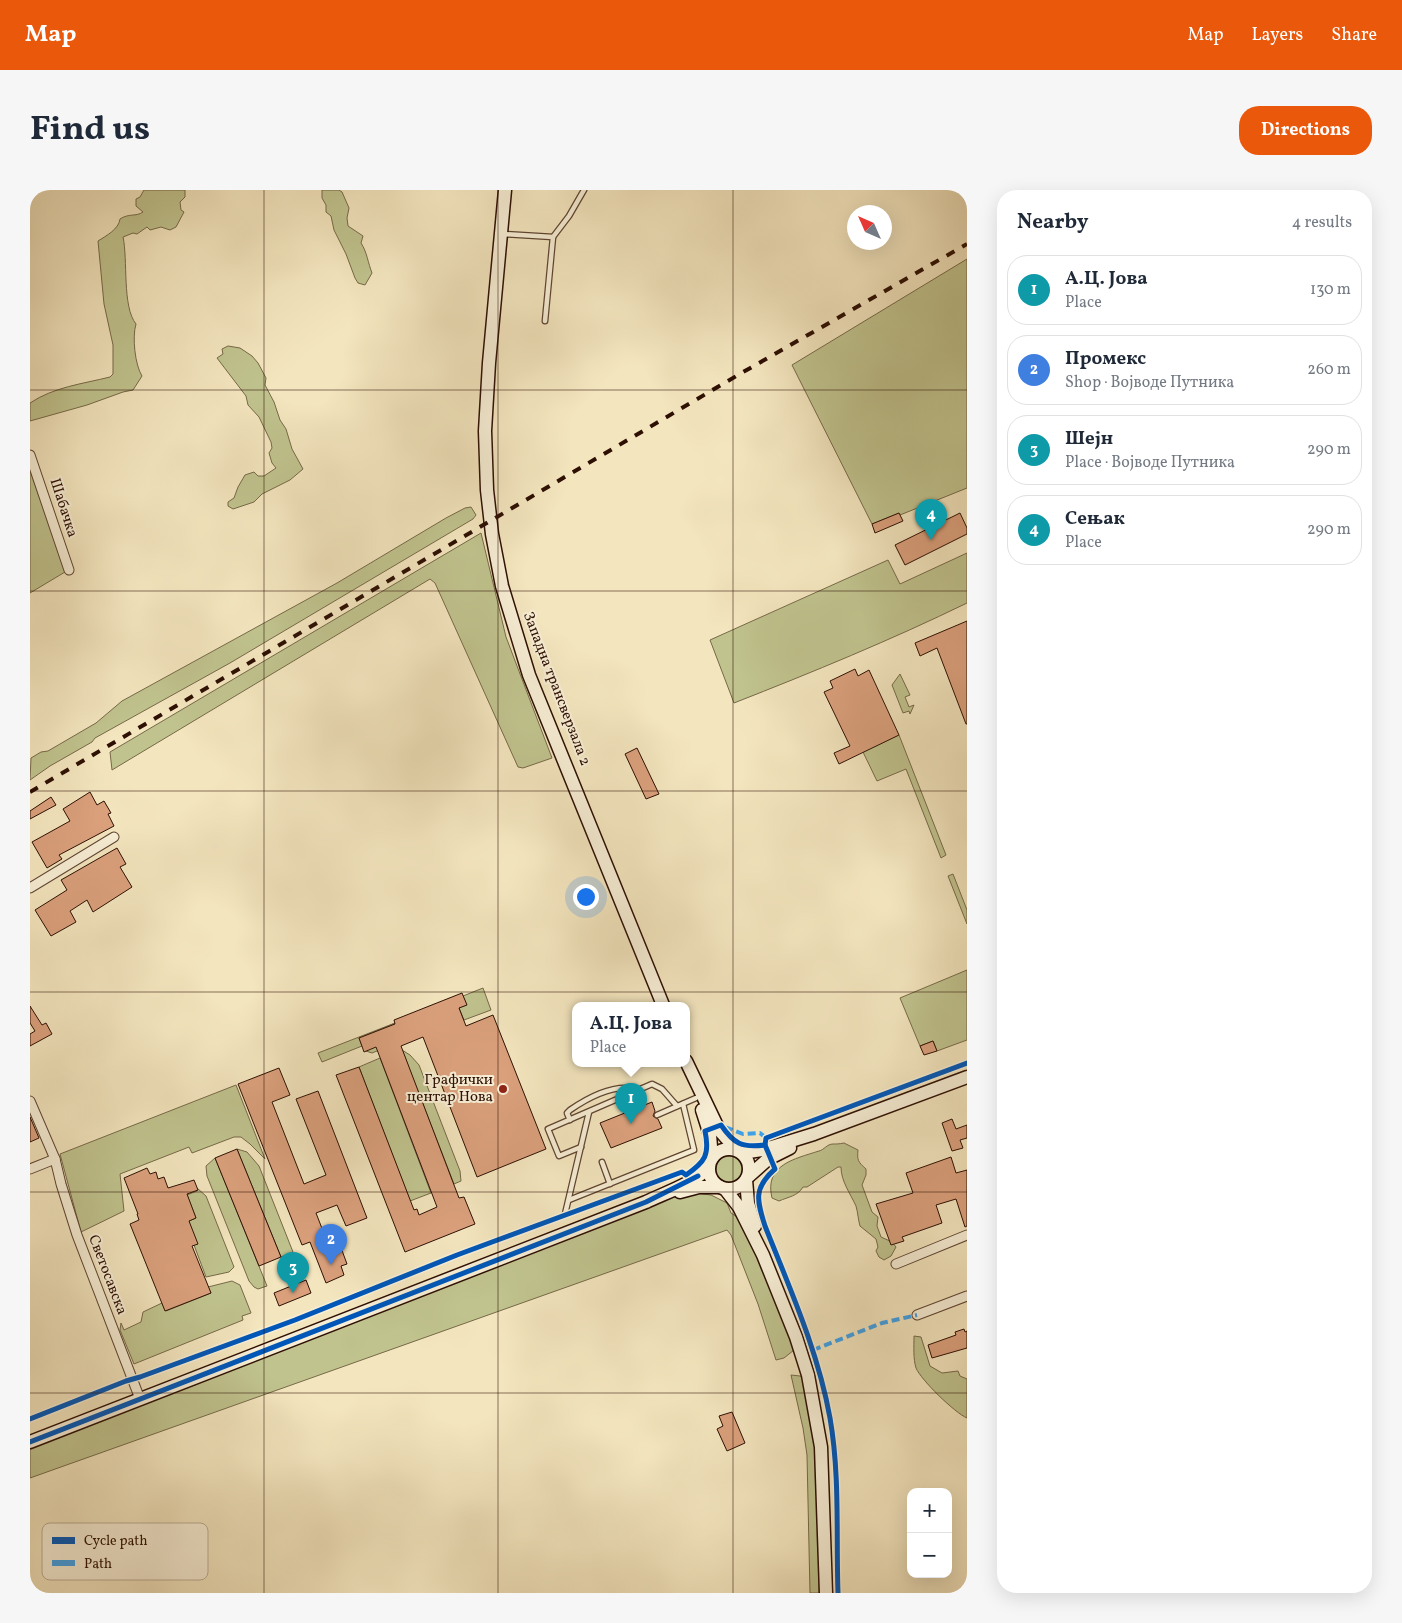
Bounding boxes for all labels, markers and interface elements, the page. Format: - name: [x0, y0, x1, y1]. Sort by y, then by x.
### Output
- text: Map: [25, 18, 76, 52]
- text: Map: [1187, 23, 1223, 48]
- text: Layers: [1251, 23, 1303, 48]
- text: Share: [1331, 23, 1377, 48]
- text: Find us: [30, 106, 150, 154]
- button: Directions: [1239, 106, 1372, 155]
- north arrow: [847, 205, 892, 250]
- text: Nearby: [1017, 208, 1088, 237]
- text: 4 results: [1292, 212, 1352, 234]
- text: А.Ц. Јова: [1065, 266, 1148, 292]
- text: 1: [1031, 279, 1037, 301]
- text: 130 m: [1310, 279, 1351, 301]
- text: Place: [1065, 292, 1102, 314]
- text: Промекс: [1065, 346, 1146, 372]
- text: 2: [1030, 359, 1038, 381]
- text: 260 m: [1307, 359, 1351, 381]
- text: Shop · Војводе Путника: [1065, 372, 1234, 394]
- text: Шејн: [1065, 426, 1113, 452]
- text: 3: [1030, 439, 1038, 461]
- text: 290 m: [1307, 439, 1351, 461]
- text: Place · Војводе Путника: [1065, 452, 1235, 474]
- street label: Шабачка: [44, 476, 82, 540]
- pin: 4: [915, 499, 947, 540]
- text: Сењак: [1065, 506, 1125, 532]
- text: 4: [1029, 519, 1039, 541]
- text: 290 m: [1307, 519, 1351, 541]
- text: Place: [1065, 532, 1102, 554]
- street label: Западна трансверзала 2: [517, 609, 595, 769]
- your location: [573, 884, 599, 910]
- popup: [572, 1002, 690, 1067]
- text: А.Ц. Јова: [590, 1011, 672, 1037]
- text: Place: [590, 1037, 626, 1059]
- place label: Графички центар Нова: [407, 1070, 493, 1108]
- marker: Графички центар Нова: [497, 1083, 509, 1095]
- pin: 1: [615, 1083, 647, 1124]
- pin: 2: [315, 1224, 347, 1265]
- street label: Светосавска: [82, 1232, 132, 1318]
- pin: 3: [277, 1252, 309, 1293]
- map controls: [907, 1488, 952, 1578]
- button: +: [907, 1488, 952, 1533]
- legend: [42, 1523, 208, 1580]
- text: Cycle path: [84, 1532, 148, 1551]
- button: −: [907, 1533, 952, 1578]
- text: Path: [84, 1555, 112, 1574]

